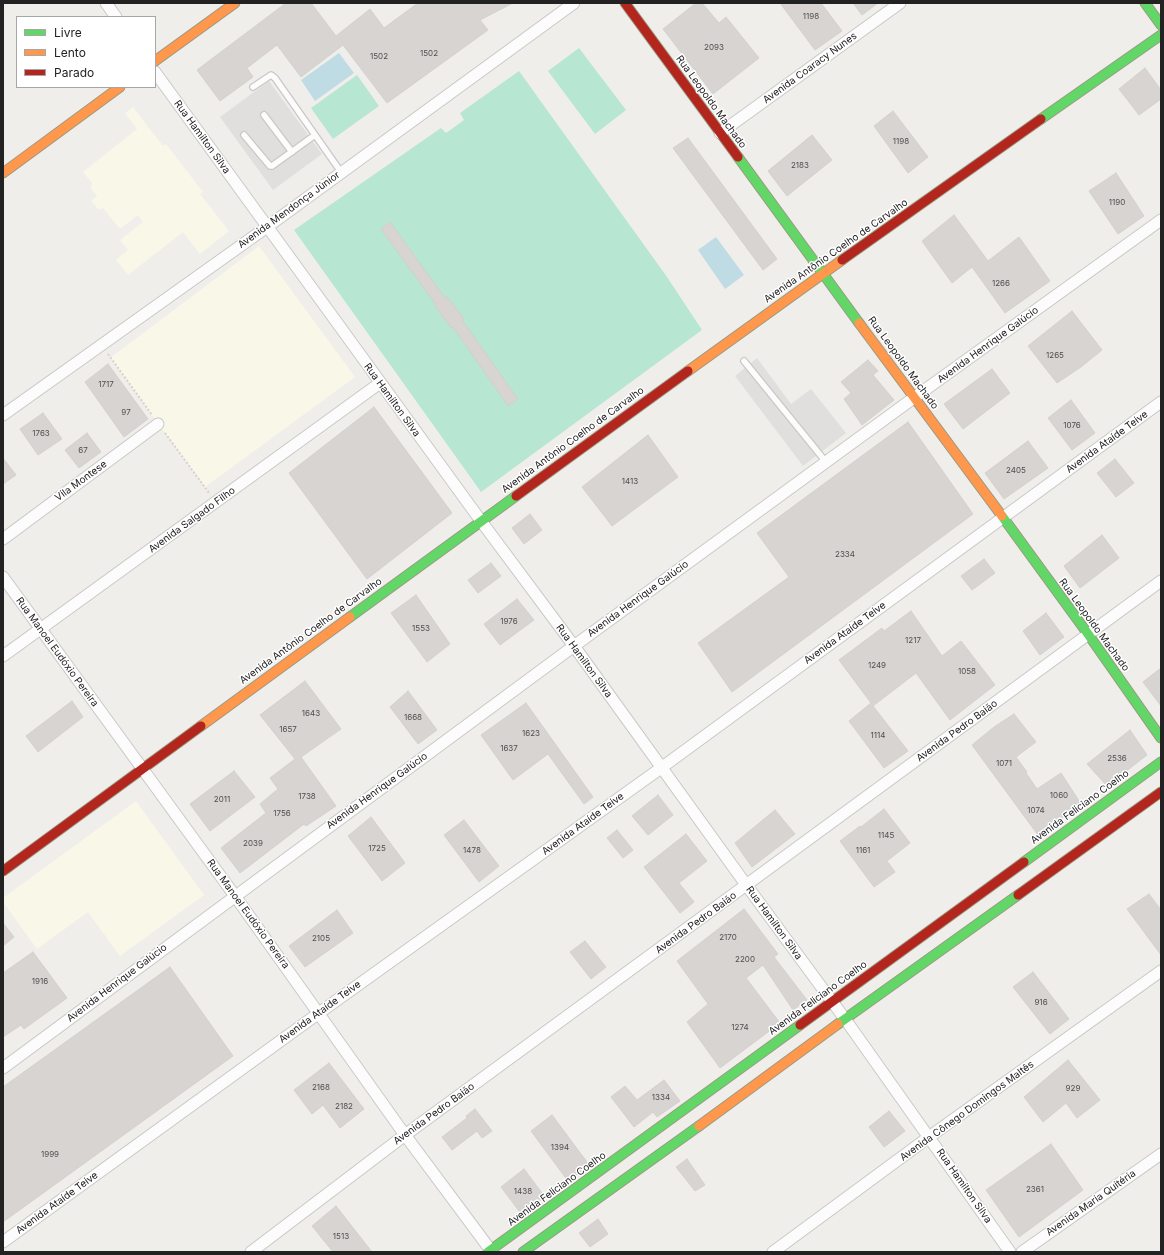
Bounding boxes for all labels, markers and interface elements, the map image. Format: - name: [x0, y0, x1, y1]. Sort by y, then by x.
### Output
- house number: 1198: [803, 12, 819, 22]
- legend: [16, 16, 156, 88]
- text: Livre: [54, 25, 82, 40]
- street label: Avenida Coaracy Nunes: [761, 30, 859, 106]
- house number: 2093: [704, 43, 724, 53]
- text: Lento: [54, 45, 86, 60]
- house number: 1502: [420, 49, 438, 59]
- house number: 1502: [370, 52, 388, 62]
- street label: Rua Leopoldo Machado: [673, 53, 749, 151]
- text: Parado: [54, 65, 94, 80]
- street label: Rua Hamilton Silva: [171, 98, 233, 176]
- house number: 1198: [893, 137, 909, 147]
- house number: 2183: [791, 161, 809, 171]
- street label: Avenida Mendonça Júnior: [236, 169, 342, 251]
- street label: Avenida Antônio Coelho de Carvalho: [762, 197, 910, 305]
- house number: 1190: [1109, 198, 1125, 208]
- house number: 1266: [992, 279, 1010, 289]
- street label: Avenida Henrique Galúcio: [935, 304, 1041, 386]
- street label: Rua Leopoldo Machado: [865, 314, 941, 412]
- house number: 1265: [1046, 351, 1064, 361]
- street label: Rua Hamilton Silva: [361, 361, 423, 439]
- house number: 1717: [98, 380, 114, 390]
- street label: Avenida Antônio Coelho de Carvalho: [500, 384, 646, 496]
- house number: 97: [121, 408, 131, 418]
- street label: Avenida Ataíde Teive: [1064, 408, 1150, 476]
- house number: 1076: [1063, 421, 1081, 431]
- house number: 1763: [32, 429, 50, 439]
- house number: 67: [78, 446, 88, 456]
- street label: Vila Montese: [53, 458, 109, 504]
- house number: 2405: [1006, 466, 1026, 476]
- house number: 1413: [622, 477, 638, 487]
- street label: Avenida Salgado Filho: [146, 485, 238, 555]
- house number: 2334: [835, 550, 855, 560]
- street label: Avenida Henrique Galúcio: [585, 558, 691, 640]
- street label: Avenida Antônio Coelho de Carvalho: [238, 575, 384, 687]
- street label: Rua Leopoldo Machado: [1056, 576, 1132, 674]
- street label: Rua Manoel Eudóxio Pereira: [13, 595, 101, 709]
- street label: Avenida Ataíde Teive: [802, 599, 888, 667]
- house number: 1976: [500, 617, 518, 627]
- street label: Rua Hamilton Silva: [553, 622, 615, 700]
- house number: 1553: [412, 624, 430, 634]
- house number: 1217: [905, 636, 921, 646]
- house number: 1249: [868, 661, 886, 671]
- house number: 1058: [958, 667, 976, 677]
- street label: Avenida Pedro Baião: [914, 698, 1000, 764]
- house number: 1643: [302, 709, 320, 719]
- house number: 1668: [404, 713, 422, 723]
- house number: 1657: [279, 725, 297, 735]
- house number: 1623: [522, 729, 540, 739]
- house number: 1114: [871, 731, 885, 741]
- house number: 1637: [500, 744, 518, 754]
- street label: Avenida Henrique Galúcio: [324, 750, 430, 832]
- house number: 2536: [1107, 754, 1127, 764]
- house number: 1071: [996, 759, 1012, 769]
- street label: Avenida Feliciano Coelho: [1029, 767, 1131, 847]
- street label: Avenida Ataíde Teive: [540, 790, 626, 858]
- house number: 1060: [1050, 791, 1068, 801]
- house number: 1738: [298, 792, 316, 802]
- house number: 2011: [214, 795, 230, 805]
- house number: 1074: [1027, 806, 1045, 816]
- house number: 1756: [273, 809, 291, 819]
- house number: 1145: [878, 831, 894, 841]
- house number: 2039: [243, 839, 263, 849]
- house number: 1725: [368, 844, 386, 854]
- house number: 1478: [463, 846, 481, 856]
- house number: 1161: [856, 846, 870, 856]
- street label: Rua Manoel Eudóxio Pereira: [204, 857, 292, 971]
- street label: Rua Hamilton Silva: [743, 884, 805, 962]
- street label: Avenida Pedro Baião: [653, 890, 739, 956]
- house number: 2170: [719, 933, 737, 943]
- house number: 2105: [312, 934, 330, 944]
- street label: Avenida Henrique Galúcio: [65, 941, 169, 1025]
- house number: 2200: [735, 955, 755, 965]
- street label: Avenida Feliciano Coelho: [767, 958, 869, 1038]
- house number: 1916: [32, 977, 48, 987]
- street label: Avenida Ataíde Teive: [277, 978, 363, 1046]
- house number: 916: [1034, 998, 1048, 1008]
- house number: 1274: [731, 1023, 749, 1033]
- street label: Avenida Cônego Domingos Maltês: [898, 1058, 1036, 1164]
- street label: Avenida Pedro Baião: [391, 1081, 477, 1147]
- house number: 2168: [312, 1083, 330, 1093]
- house number: 929: [1066, 1084, 1080, 1094]
- house number: 1334: [652, 1093, 670, 1103]
- house number: 2182: [335, 1102, 353, 1112]
- house number: 1394: [551, 1143, 569, 1153]
- street label: Rua Hamilton Silva: [934, 1147, 994, 1225]
- street label: Avenida Feliciano Coelho: [506, 1149, 608, 1229]
- house number: 1999: [41, 1150, 59, 1160]
- street label: Avenida Maria Quitéria: [1044, 1167, 1138, 1239]
- street label: Avenida Ataíde Teive: [14, 1169, 100, 1237]
- house number: 2361: [1026, 1185, 1044, 1195]
- house number: 1438: [514, 1187, 532, 1197]
- house number: 1513: [333, 1232, 349, 1242]

